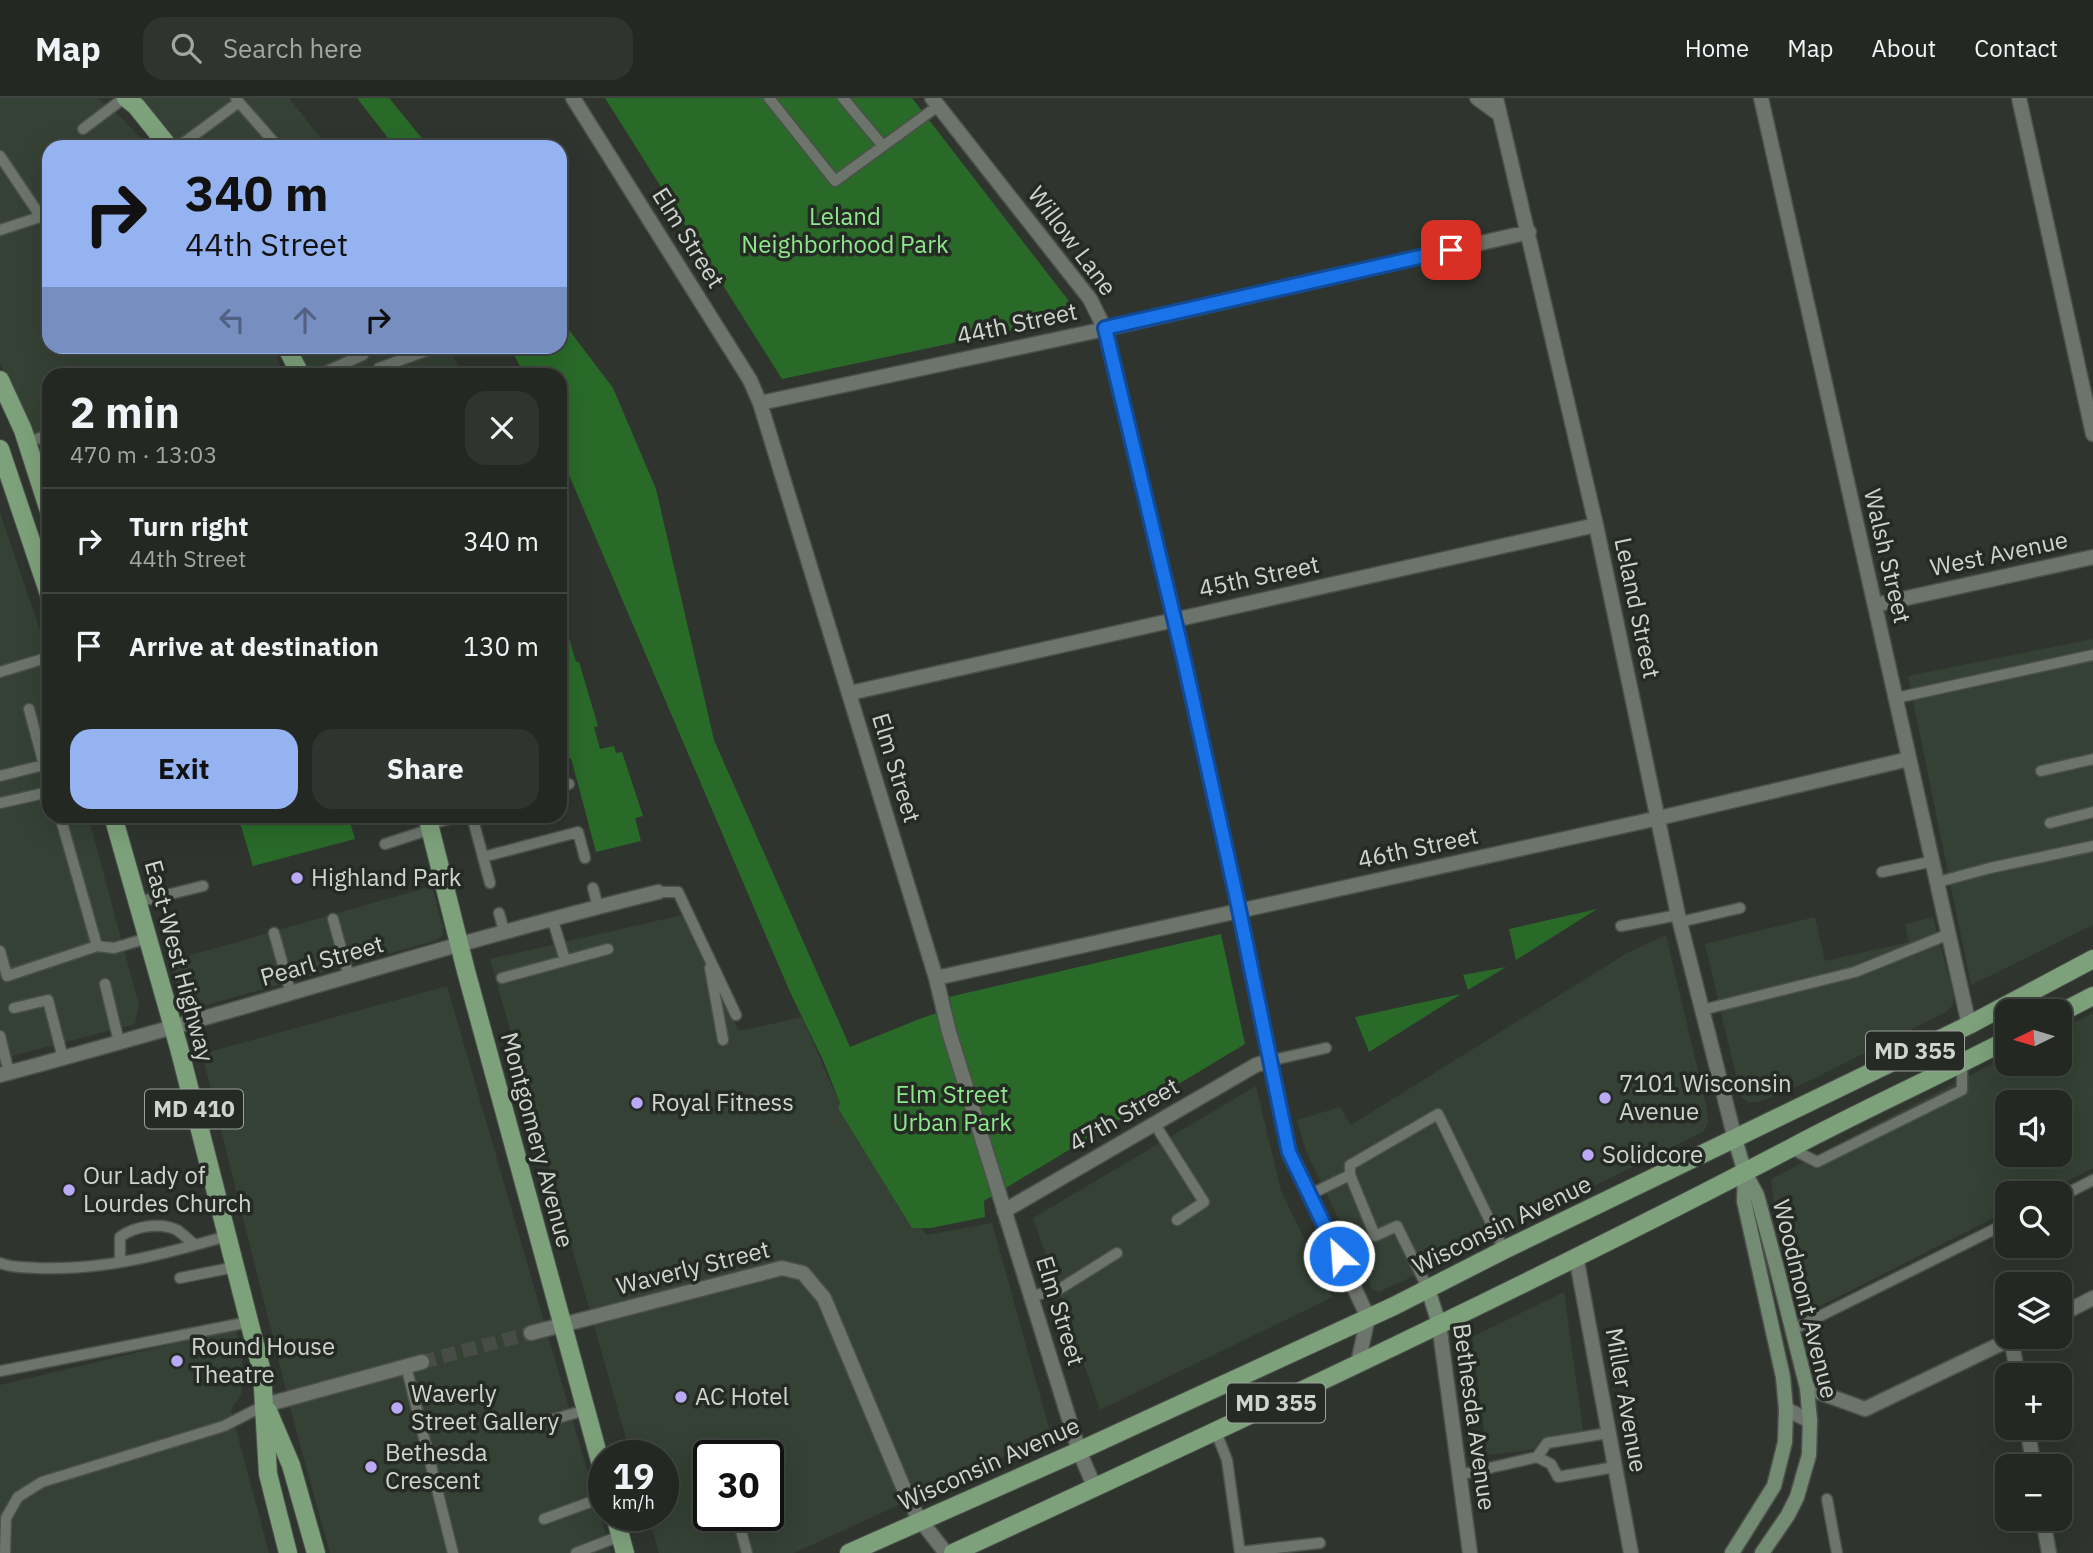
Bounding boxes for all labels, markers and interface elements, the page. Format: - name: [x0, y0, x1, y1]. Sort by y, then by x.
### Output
- search box: [143, 17, 633, 80]
- text: Map: [35, 27, 101, 70]
- icon: search: [167, 29, 205, 67]
- text: Search here: [223, 31, 362, 65]
- text: Home: [1685, 32, 1749, 64]
- text: Map: [1787, 32, 1833, 64]
- text: About: [1871, 32, 1936, 64]
- text: Contact: [1974, 32, 2058, 64]
- text: 340 m: [185, 161, 329, 224]
- icon: right: [70, 168, 161, 259]
- street label: Willow Lane: [1021, 179, 1125, 302]
- street label: Elm Street: [645, 181, 732, 294]
- park label: Leland Neighborhood Park: [741, 200, 949, 260]
- pin: [1421, 220, 1481, 280]
- text: 44th Street: [185, 223, 348, 265]
- icon: arrive: [1432, 231, 1470, 269]
- street label: 44th Street: [954, 295, 1080, 351]
- icon: left: [213, 301, 251, 339]
- icon: ahead: [286, 301, 324, 339]
- icon: right: [359, 301, 397, 339]
- text: 2 min: [70, 385, 180, 440]
- button: close: [465, 391, 539, 465]
- text: 470 m · 13:03: [70, 439, 217, 469]
- street label: Walsh Street: [1857, 485, 1919, 626]
- text: Turn right: [129, 509, 248, 543]
- icon: right: [70, 522, 108, 560]
- street label: West Avenue: [1927, 523, 2071, 583]
- text: 340 m: [463, 524, 539, 558]
- street label: Leland Street: [1607, 534, 1669, 681]
- text: 44th Street: [129, 543, 246, 573]
- street label: 45th Street: [1196, 548, 1322, 604]
- icon: arrive: [70, 627, 108, 665]
- text: Arrive at destination: [129, 629, 379, 663]
- text: 130 m: [463, 629, 539, 663]
- street label: Elm Street: [865, 709, 929, 826]
- button: Exit: [70, 729, 298, 809]
- button: Share: [312, 729, 539, 809]
- street label: 46th Street: [1355, 819, 1481, 875]
- street label: East-West Highway: [138, 856, 222, 1065]
- place label: Highland Park: [311, 861, 462, 893]
- marker: Highland Park: [289, 870, 305, 886]
- street label: Pearl Street: [256, 927, 387, 993]
- north arrow: [1995, 999, 2072, 1076]
- map controls: [1995, 999, 2072, 1531]
- street label: Montgomery Avenue: [494, 1029, 582, 1251]
- road number: MD 355: [1866, 1032, 1964, 1070]
- place label: 7101 Wisconsin Avenue: [1619, 1067, 1792, 1127]
- street label: 47th Street: [1063, 1070, 1184, 1159]
- park label: Elm Street Urban Park: [892, 1078, 1012, 1138]
- place label: Royal Fitness: [651, 1086, 794, 1118]
- road number: MD 410: [145, 1090, 243, 1128]
- marker: 7101 Wisconsin Avenue: [1597, 1090, 1613, 1106]
- button: sound: [1995, 1090, 2072, 1167]
- marker: Royal Fitness: [629, 1095, 645, 1111]
- place label: Solidcore: [1602, 1138, 1703, 1170]
- marker: Solidcore: [1580, 1147, 1596, 1163]
- place label: Our Lady of Lourdes Church: [83, 1159, 252, 1219]
- street label: Wisconsin Avenue: [1407, 1167, 1596, 1281]
- button: search: [1995, 1181, 2072, 1258]
- marker: Our Lady of Lourdes Church: [61, 1182, 77, 1198]
- street label: Woodmont Avenue: [1766, 1196, 1846, 1402]
- position arrow: [1302, 1219, 1376, 1293]
- street label: Waverly Street: [613, 1232, 773, 1302]
- street label: Elm Street: [1029, 1252, 1093, 1369]
- button: layers: [1995, 1272, 2072, 1349]
- street label: Bethesda Avenue: [1446, 1321, 1504, 1512]
- street label: Miller Avenue: [1599, 1325, 1655, 1475]
- place label: Round House Theatre: [191, 1330, 335, 1390]
- marker: Round House Theatre: [169, 1353, 185, 1369]
- button: +: [1995, 1363, 2072, 1440]
- place label: Waverly Street Gallery: [411, 1377, 559, 1437]
- place label: AC Hotel: [695, 1380, 789, 1412]
- road number: MD 355: [1227, 1384, 1325, 1422]
- marker: AC Hotel: [673, 1389, 689, 1405]
- marker: Waverly Street Gallery: [389, 1400, 405, 1416]
- street label: Wisconsin Avenue: [893, 1409, 1084, 1517]
- place label: Bethesda Crescent: [385, 1436, 488, 1496]
- speed limit sign: 30: [693, 1440, 784, 1531]
- text: 19: [612, 1453, 655, 1499]
- button: −: [1995, 1454, 2072, 1531]
- marker: Bethesda Crescent: [363, 1459, 379, 1475]
- text: km/h: [612, 1491, 655, 1514]

